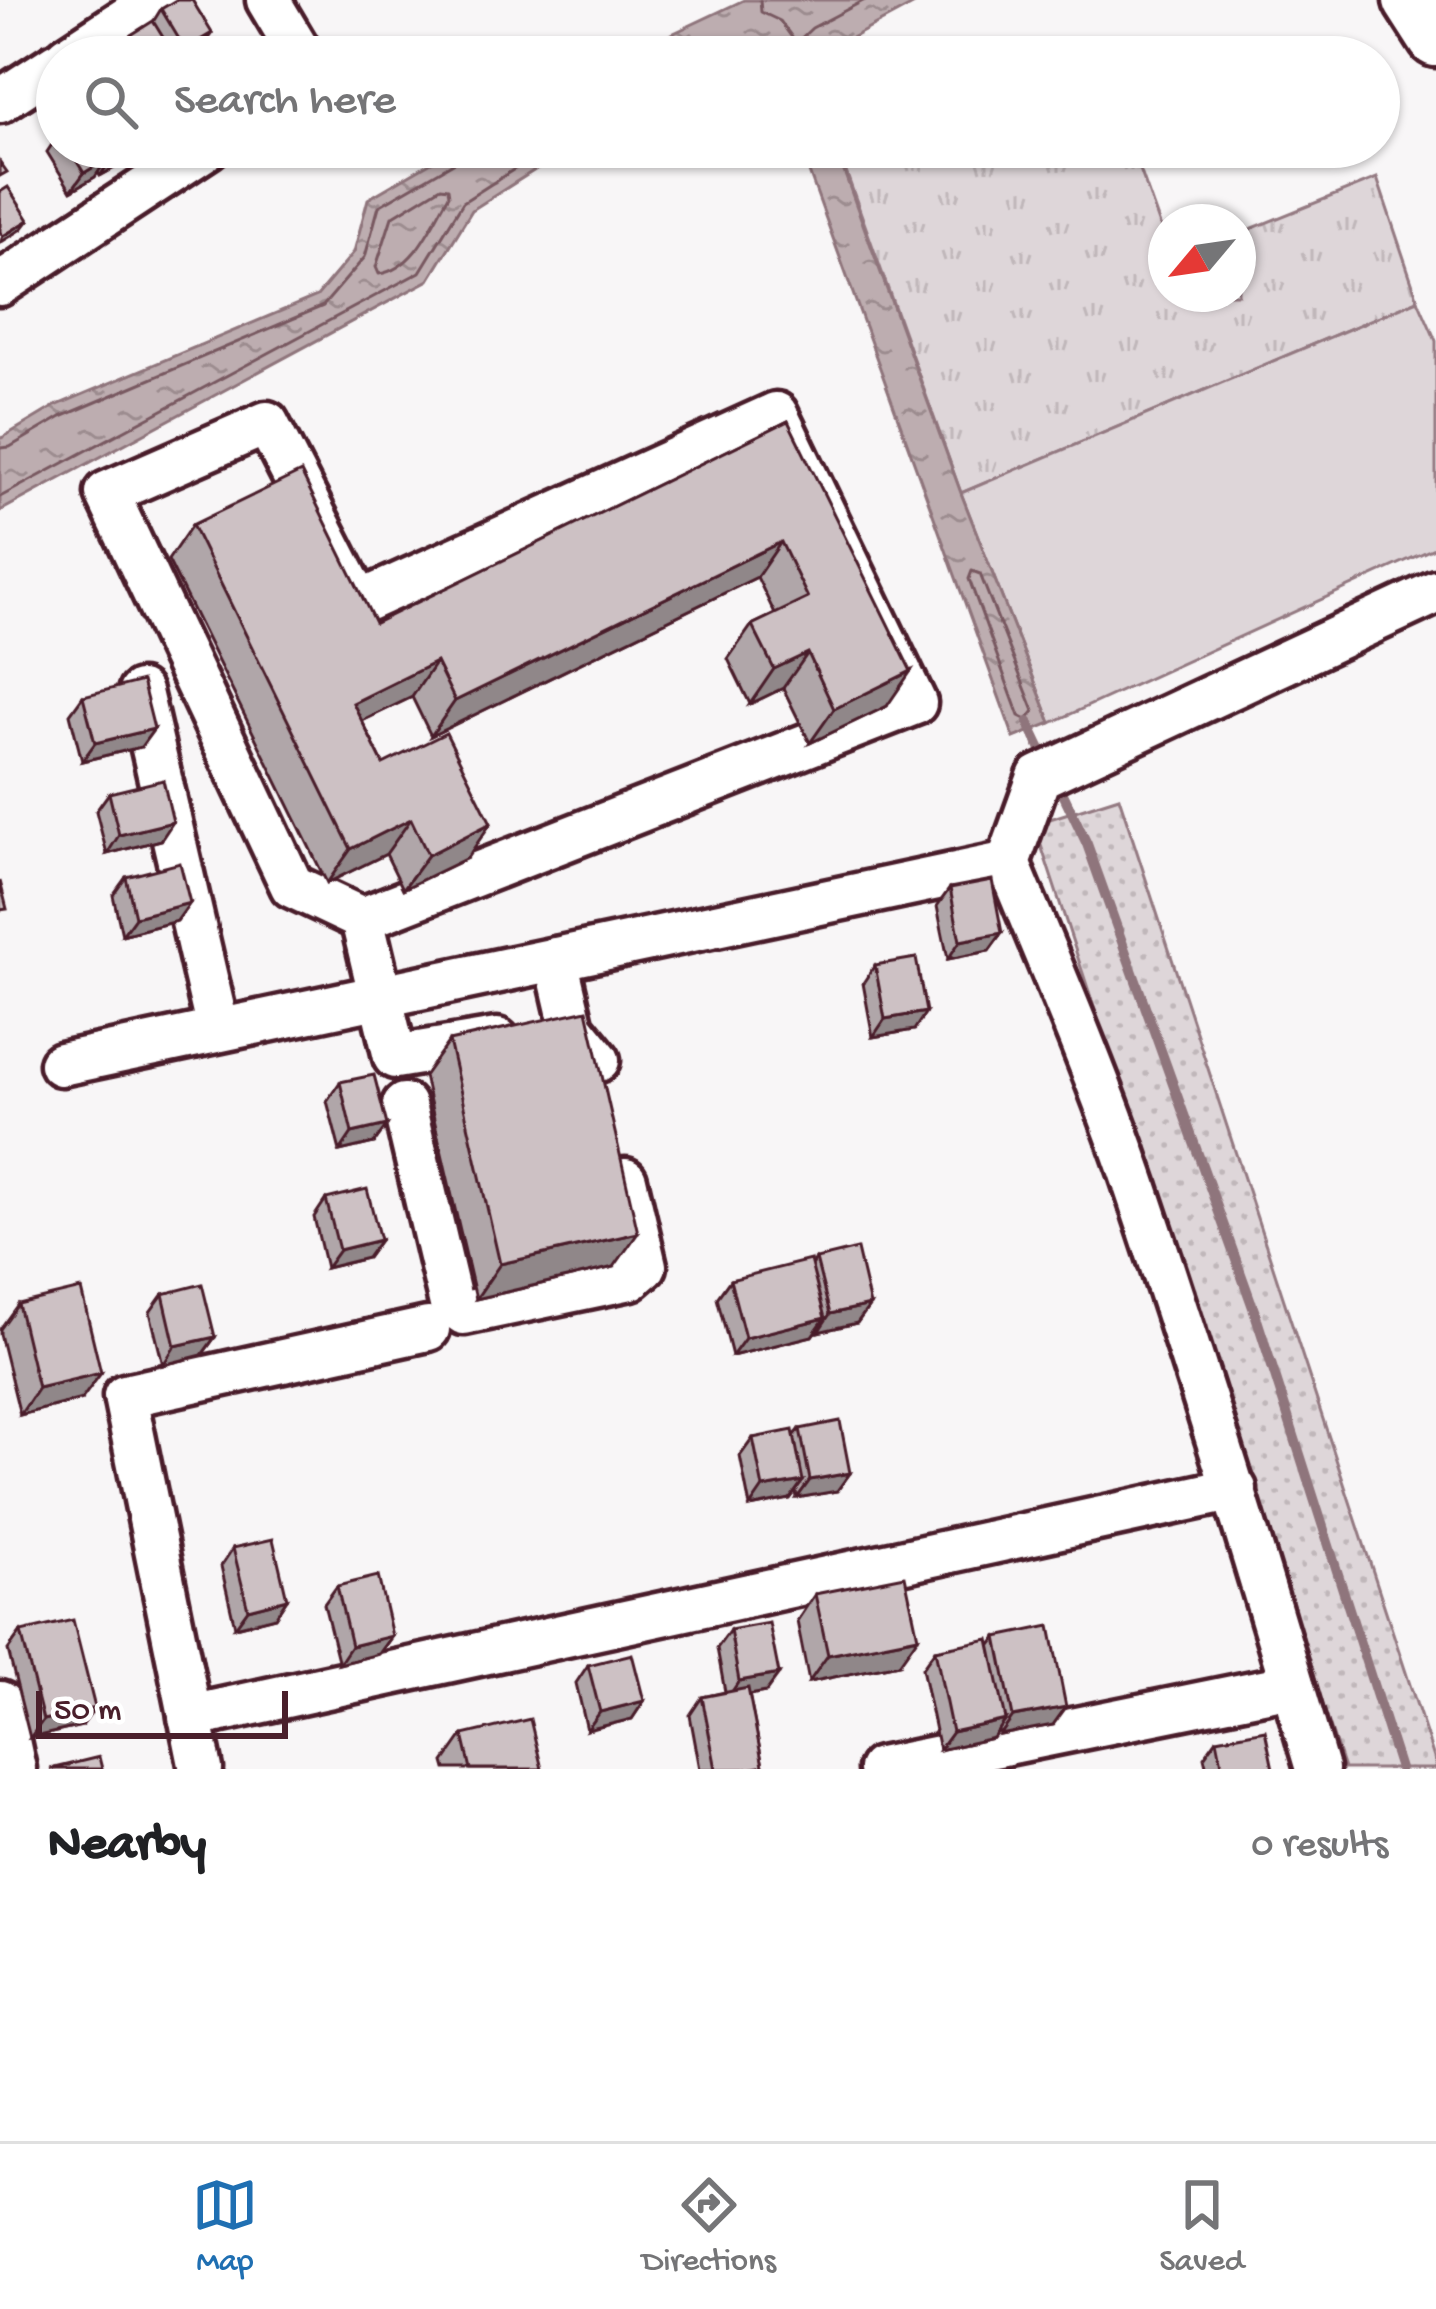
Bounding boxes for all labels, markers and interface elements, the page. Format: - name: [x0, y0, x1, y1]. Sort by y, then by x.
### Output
- search box: [36, 36, 1400, 168]
- icon: search: [78, 69, 144, 135]
- text: Search here: [174, 76, 396, 129]
- north arrow: [1148, 204, 1256, 312]
- scale bar: [36, 1685, 288, 1738]
- text: 50 m: [54, 1693, 121, 1731]
- text: Nearby: [48, 1817, 206, 1877]
- text: 0 results: [1251, 1824, 1388, 1870]
- tab: Map: [192, 2172, 258, 2282]
- tab: Directions: [642, 2172, 776, 2282]
- tab: Saved: [1160, 2172, 1244, 2282]

